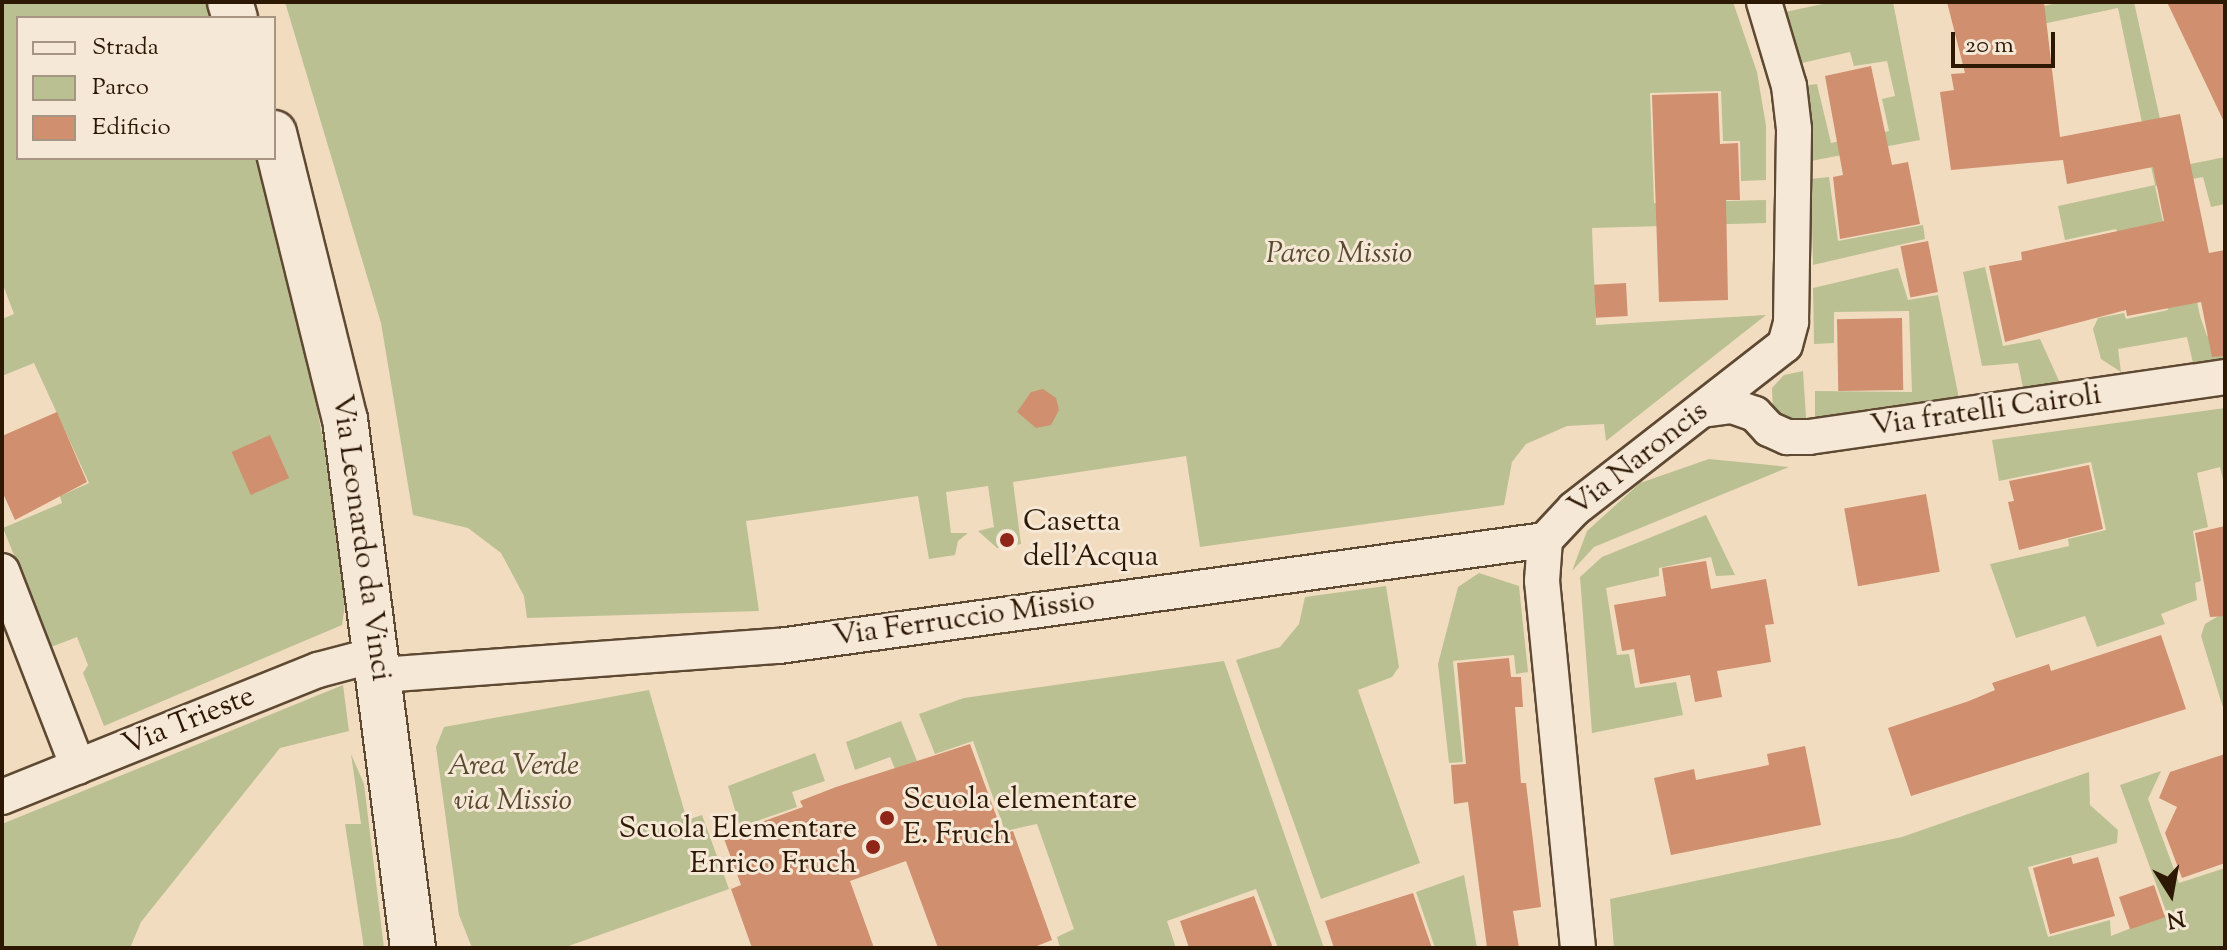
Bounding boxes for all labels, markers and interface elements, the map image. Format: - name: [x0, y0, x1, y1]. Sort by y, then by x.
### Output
- legend: [16, 16, 276, 160]
- scale bar: [1955, 16, 2059, 66]
- text: 20 m: [1965, 29, 2014, 63]
- text: Strada: [92, 31, 159, 65]
- text: Parco: [92, 71, 149, 105]
- text: Edificio: [92, 111, 171, 145]
- park label: Parco Missio: [1266, 237, 1412, 273]
- street label: Via fratelli Cairoli: [1868, 378, 2104, 446]
- street label: Via Leonardo da Vinci: [322, 392, 398, 684]
- street label: Via Naroncis: [1562, 394, 1716, 526]
- place label: Casetta dell'Acqua: [1023, 505, 1158, 576]
- marker: Casetta dell'Acqua: [998, 531, 1016, 549]
- street label: Via Ferruccio Missio: [831, 584, 1097, 656]
- street label: Via Trieste: [118, 679, 260, 765]
- park label: Area Verde via Missio: [447, 749, 579, 820]
- place label: Scuola elementare E. Fruch: [903, 783, 1137, 854]
- marker: Scuola elementare E. Fruch: [878, 809, 896, 827]
- place label: Scuola Elementare Enrico Fruch: [618, 812, 857, 882]
- marker: Scuola Elementare Enrico Fruch: [864, 838, 882, 856]
- north arrow: [2131, 854, 2211, 934]
- text: N: [2164, 900, 2187, 935]

